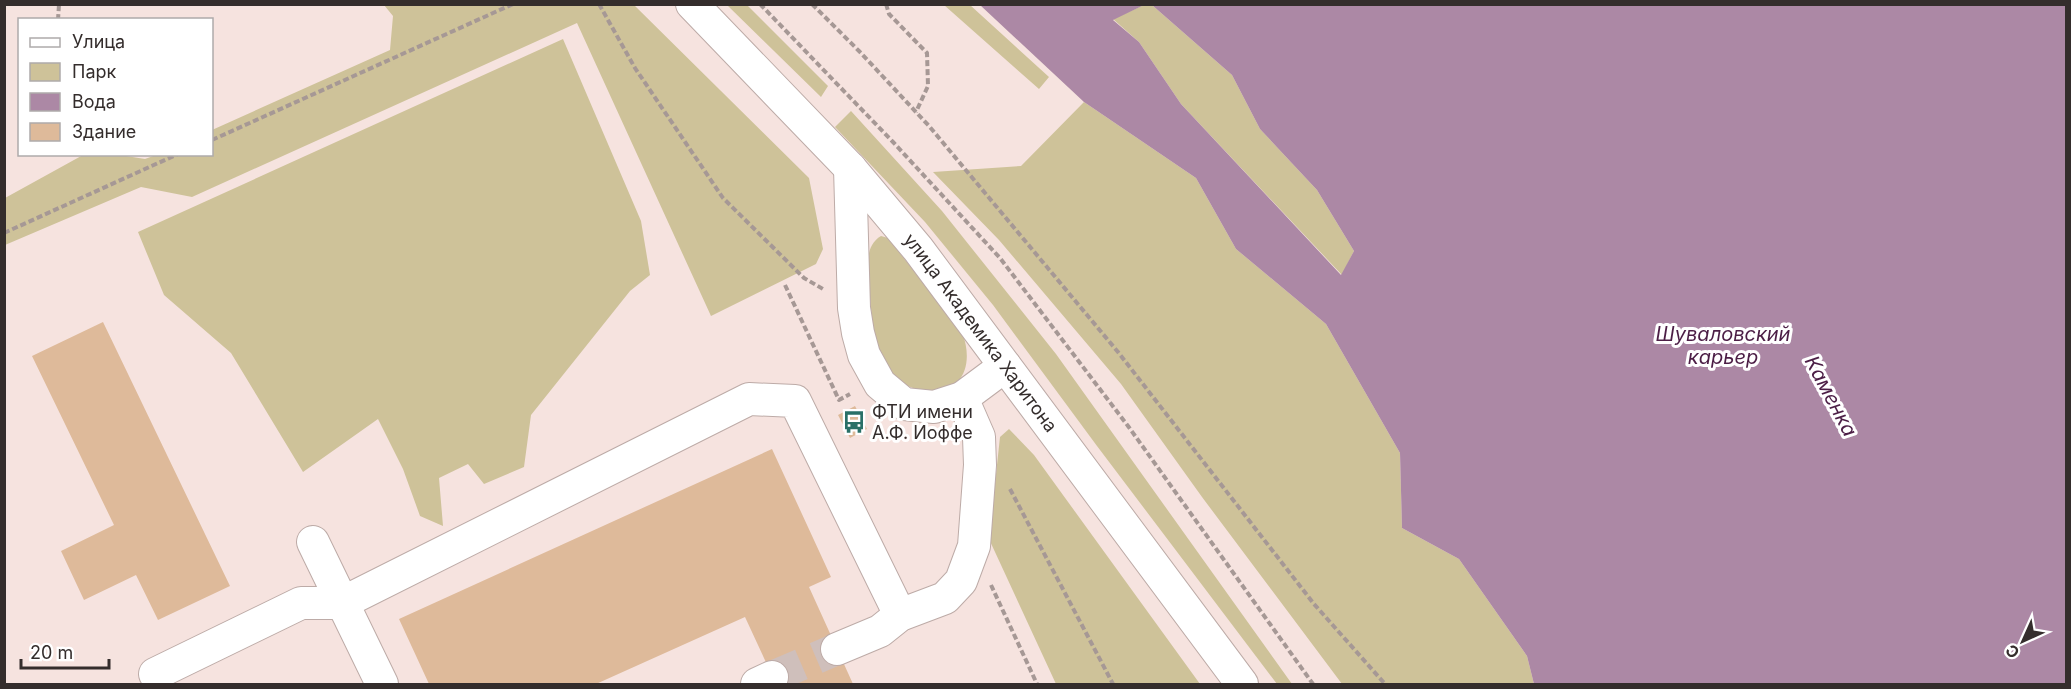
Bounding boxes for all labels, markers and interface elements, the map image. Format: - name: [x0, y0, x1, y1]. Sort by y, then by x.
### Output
- legend: [18, 18, 213, 156]
- text: Улица: [72, 31, 125, 52]
- text: Парк: [72, 61, 117, 82]
- text: Вода: [72, 91, 116, 112]
- text: Здание: [72, 121, 136, 142]
- street label: улица Академика Харитона: [900, 229, 1062, 436]
- water label: Шуваловский карьер: [1656, 322, 1791, 369]
- water label: Каменка: [1800, 352, 1862, 440]
- place label: ФТИ имени А.Ф. Иоффе: [872, 401, 973, 443]
- bus stop icon: ФТИ имени А.Ф. Иоффе: [841, 409, 867, 435]
- north arrow: [1993, 611, 2053, 671]
- scale bar: [21, 632, 110, 670]
- text: С: [2001, 640, 2024, 663]
- text: 20 m: [30, 642, 73, 663]

